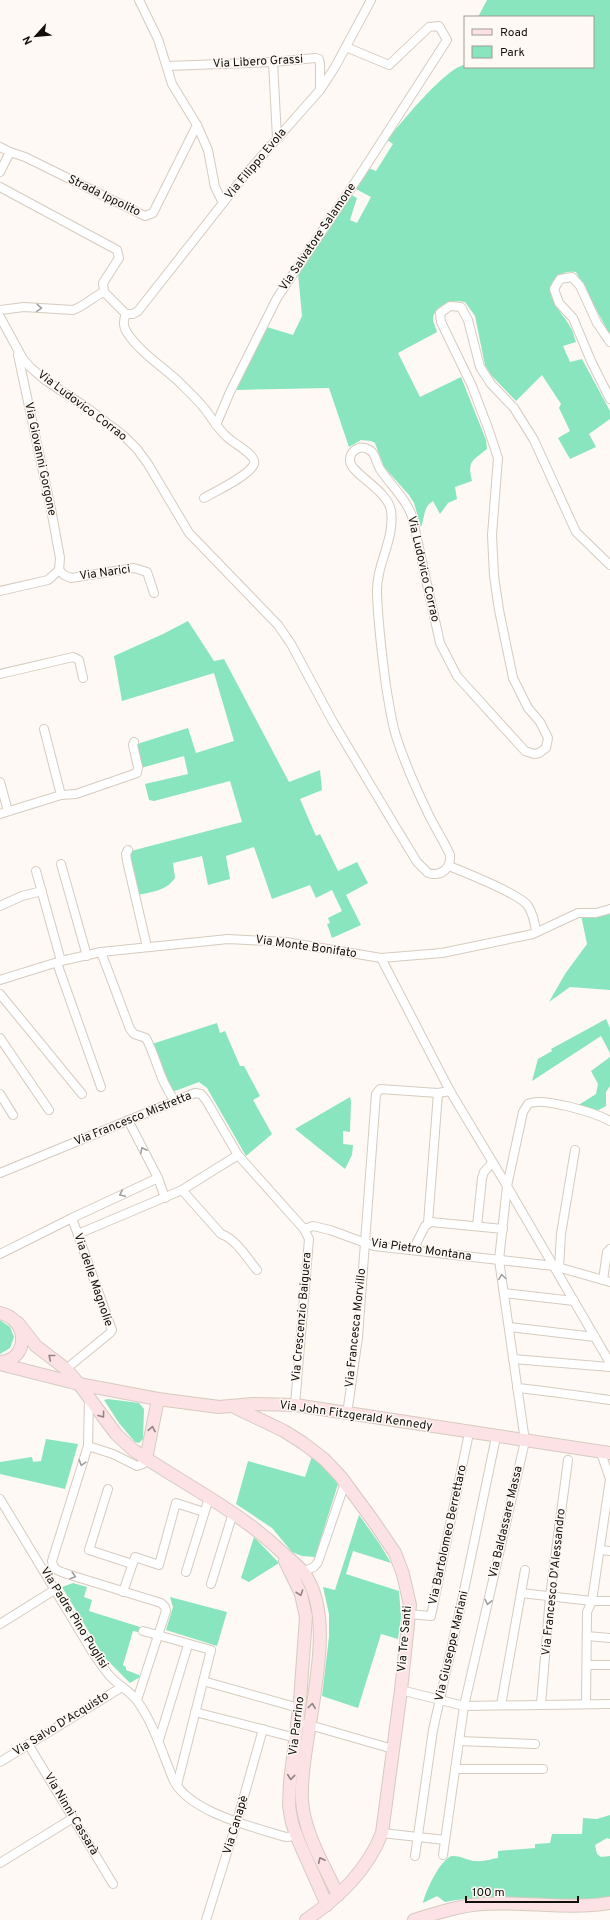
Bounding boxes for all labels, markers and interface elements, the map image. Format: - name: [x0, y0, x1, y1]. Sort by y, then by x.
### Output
- north arrow: [16, 16, 56, 56]
- legend: [464, 16, 594, 68]
- text: Road: [500, 25, 528, 41]
- text: N: [20, 33, 36, 47]
- text: Park: [500, 45, 525, 61]
- street label: Via Libero Grassi: [212, 52, 304, 72]
- street label: Via Filippo Evola: [222, 125, 290, 203]
- street label: Strada Ippolito: [65, 171, 143, 221]
- street label: Via Salvatore Salamone: [276, 180, 360, 294]
- one-way arrow: [36, 304, 42, 313]
- street label: Via Ludovico Corrao: [34, 367, 130, 445]
- street label: Via Giovanni Gorgone: [20, 401, 60, 517]
- street label: Via Ludovico Corrao: [403, 514, 443, 624]
- street label: Via Narici: [78, 562, 132, 584]
- street label: Via Monte Bonifato: [254, 932, 358, 962]
- street label: Via Francesco Mistretta: [72, 1088, 194, 1150]
- one-way arrow: [141, 1147, 148, 1154]
- one-way arrow: [119, 1189, 127, 1197]
- street label: Via delle Magnolie: [70, 1231, 116, 1329]
- street label: Via Pietro Montana: [369, 1235, 473, 1265]
- street label: Via Crescenzio Baiguera: [288, 1251, 316, 1383]
- street label: Via Francesca Morvillo: [342, 1267, 370, 1388]
- one-way arrow: [497, 1274, 506, 1280]
- one-way arrow: [48, 1355, 55, 1362]
- street label: Via John Fitzgerald Kennedy: [278, 1397, 434, 1435]
- one-way arrow: [97, 1411, 104, 1418]
- one-way arrow: [147, 1426, 155, 1432]
- one-way arrow: [79, 1460, 87, 1467]
- street label: Via Bartolomeo Berrettaro: [425, 1463, 471, 1607]
- street label: Via Baldassare Massa: [485, 1464, 527, 1580]
- street label: Via Francesco D'Alessandro: [538, 1507, 570, 1656]
- street label: Via Padre Pino Puglisi: [36, 1564, 112, 1672]
- one-way arrow: [69, 1571, 76, 1580]
- one-way arrow: [296, 1589, 304, 1596]
- street label: Via Giuseppe Mariani: [432, 1589, 472, 1703]
- one-way arrow: [484, 1599, 492, 1605]
- street label: Via Tre Santi: [394, 1605, 416, 1673]
- street label: Via Salvo D'Acquisto: [10, 1688, 112, 1760]
- street label: Via Parrino: [285, 1695, 309, 1757]
- one-way arrow: [307, 1703, 316, 1709]
- street label: Via Ninni Cassarà: [40, 1770, 102, 1858]
- one-way arrow: [287, 1774, 296, 1780]
- street label: Via Canapè: [219, 1794, 253, 1856]
- one-way arrow: [318, 1856, 326, 1864]
- scale bar: [466, 1878, 578, 1904]
- text: 100 m: [472, 1885, 505, 1901]

